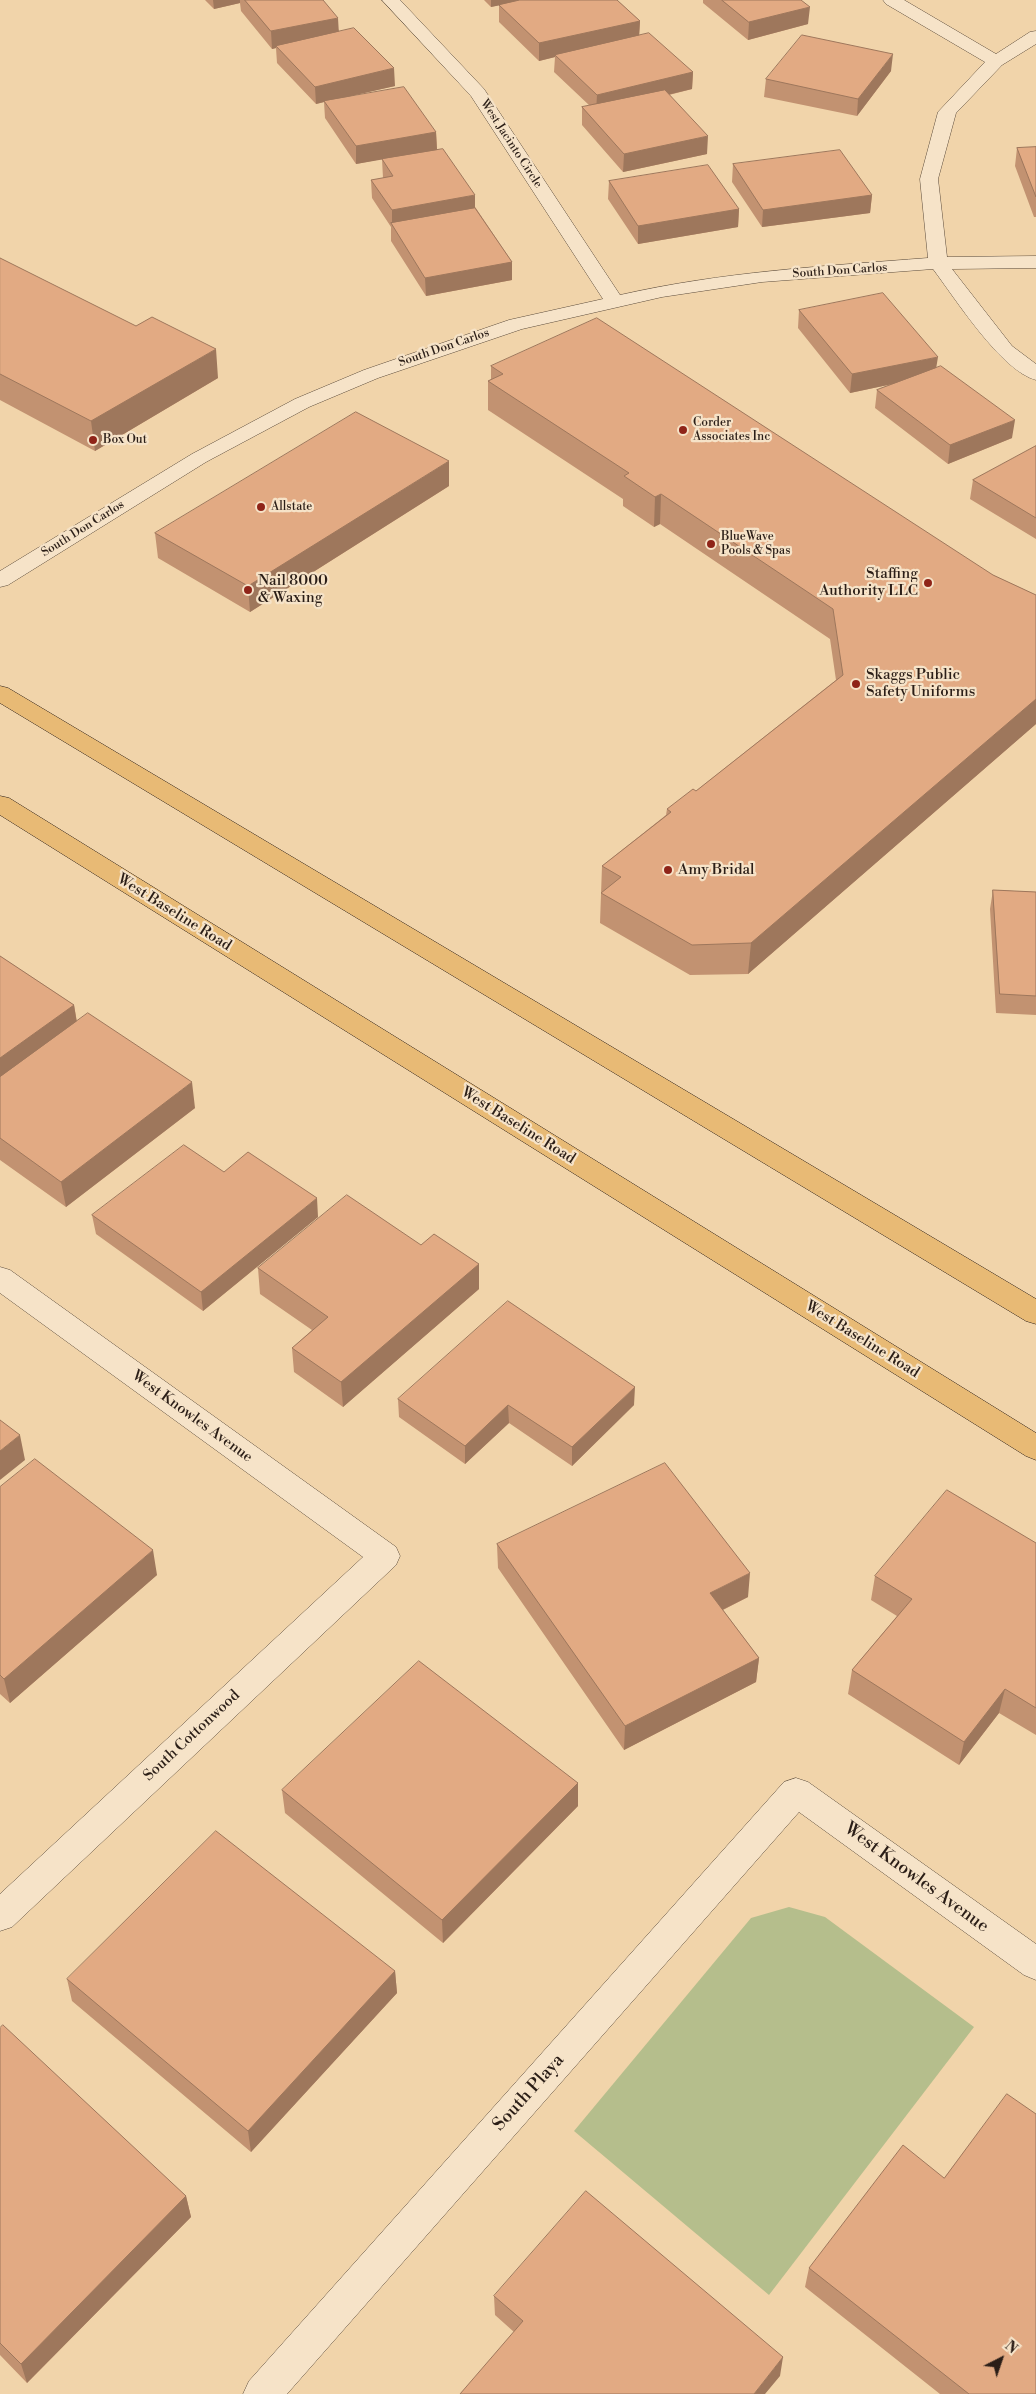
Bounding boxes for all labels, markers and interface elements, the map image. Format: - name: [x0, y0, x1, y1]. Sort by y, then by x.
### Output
- street label: West Jacinto Circle: [477, 97, 545, 191]
- street label: South Don Carlos: [792, 261, 888, 281]
- street label: South Don Carlos: [397, 326, 491, 370]
- place label: Corder Associates Inc: [693, 416, 770, 444]
- marker: Corder Associates Inc: [677, 424, 689, 436]
- place label: Box Out: [103, 433, 147, 447]
- marker: Box Out: [87, 434, 99, 446]
- street label: South Don Carlos: [39, 498, 127, 560]
- place label: Allstate: [271, 500, 312, 514]
- marker: Allstate: [255, 501, 267, 513]
- place label: BlueWave Pools & Spas: [721, 530, 790, 558]
- marker: BlueWave Pools & Spas: [705, 538, 717, 550]
- place label: Staffing Authority LLC: [819, 565, 918, 600]
- place label: Nail 8000 & Waxing: [258, 572, 328, 607]
- marker: Staffing Authority LLC: [922, 577, 934, 589]
- marker: Nail 8000 & Waxing: [242, 584, 254, 596]
- place label: Skaggs Public Safety Uniforms: [866, 666, 975, 701]
- marker: Skaggs Public Safety Uniforms: [850, 678, 862, 690]
- place label: Amy Bridal: [678, 861, 755, 879]
- marker: Amy Bridal: [662, 864, 674, 876]
- street label: West Baseline Road: [114, 871, 234, 955]
- street label: West Baseline Road: [458, 1084, 578, 1168]
- street label: West Baseline Road: [802, 1298, 922, 1382]
- street label: West Knowles Avenue: [128, 1367, 256, 1467]
- street label: South Cottonwood: [140, 1687, 244, 1785]
- street label: West Knowles Avenue: [839, 1818, 993, 1938]
- street label: South Playa: [489, 2050, 569, 2136]
- north arrow: [976, 2334, 1026, 2384]
- text: N: [1001, 2337, 1021, 2358]

